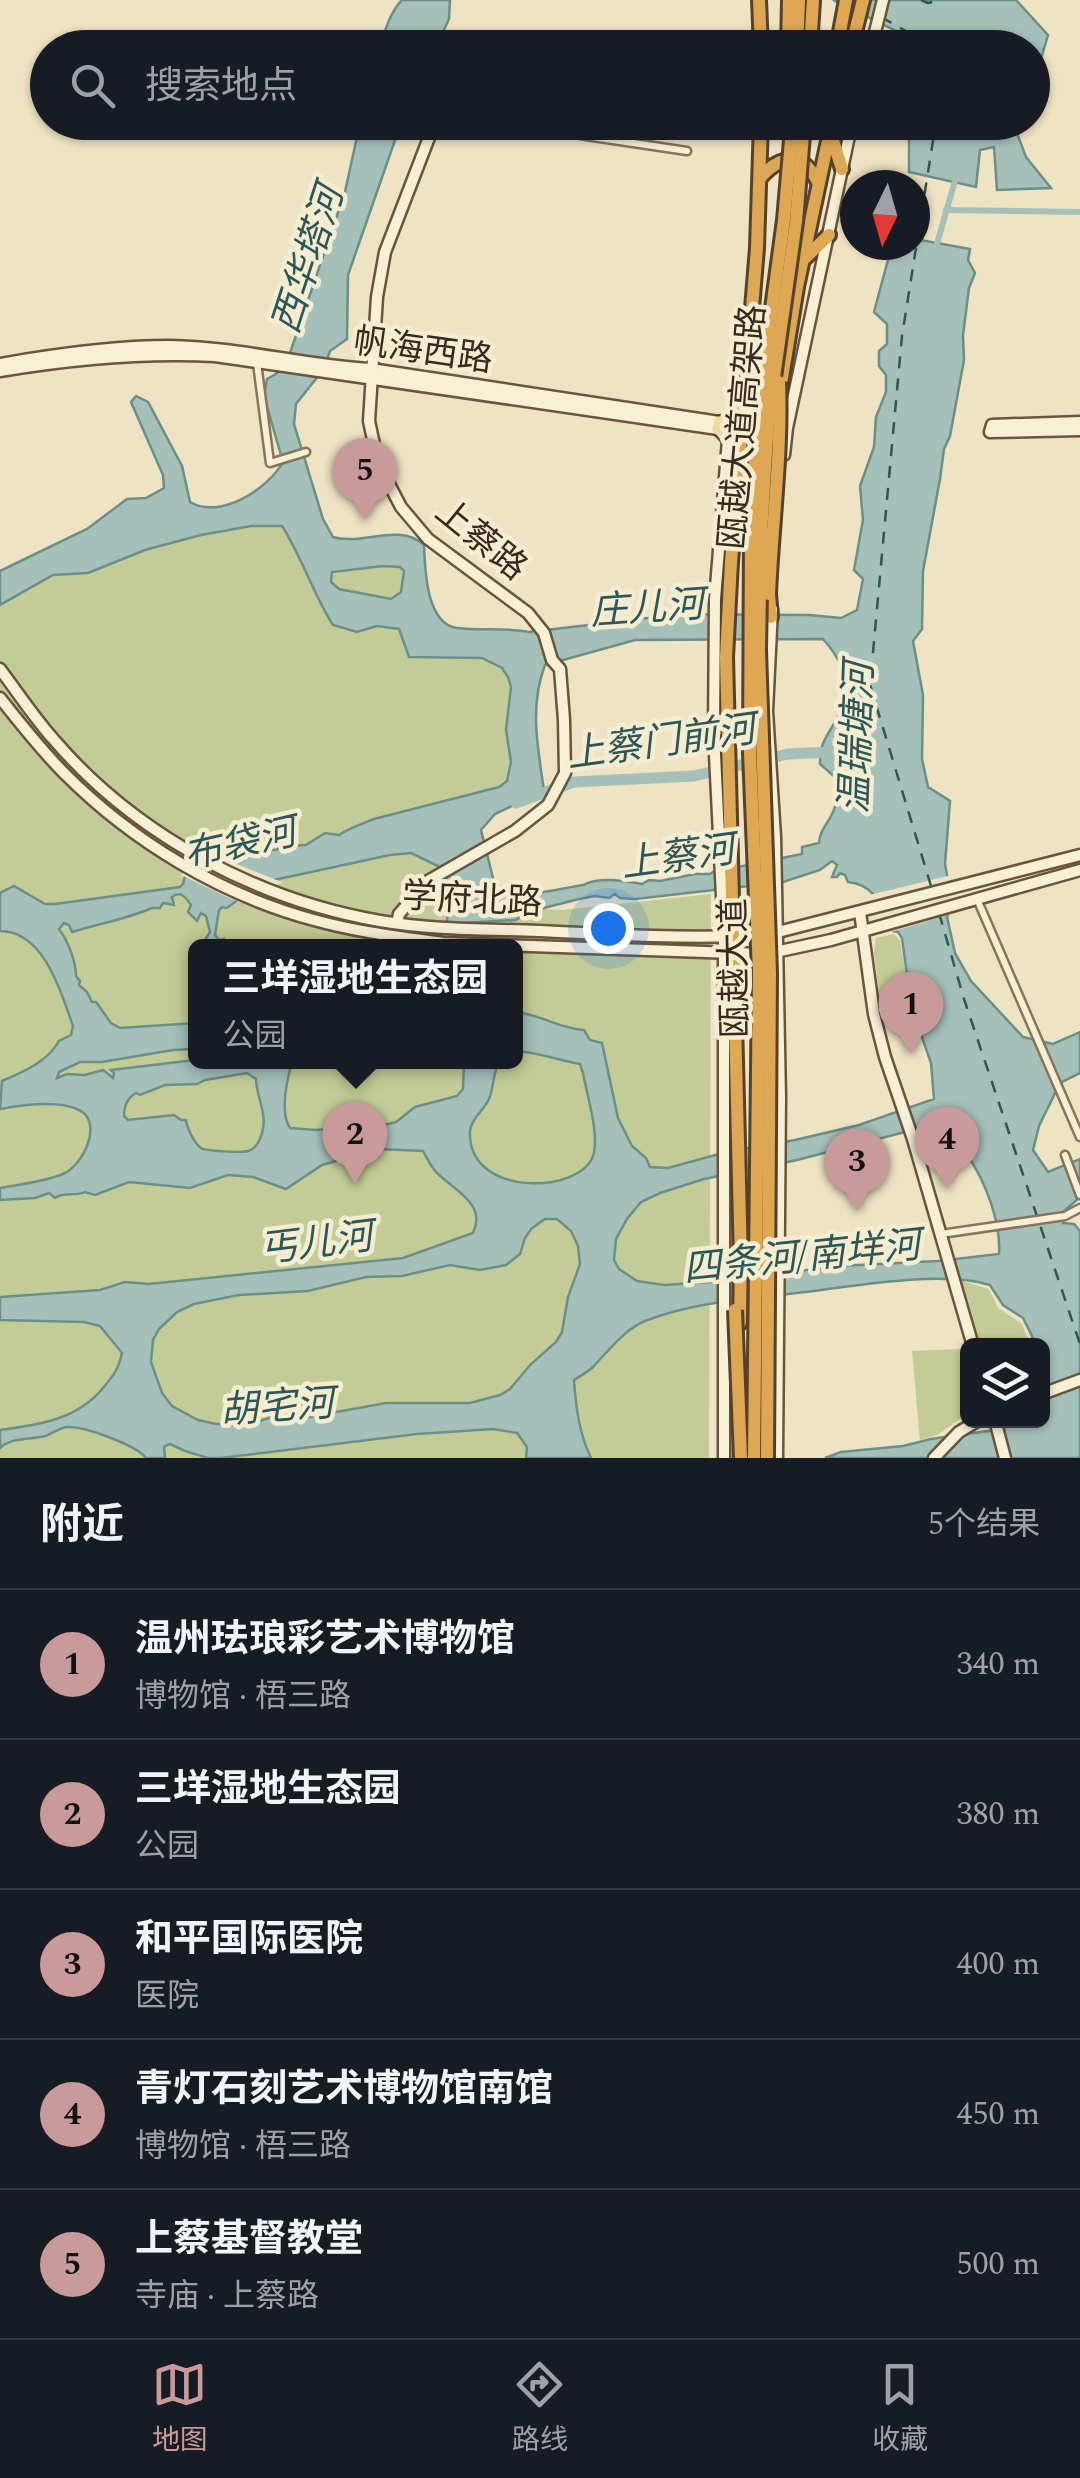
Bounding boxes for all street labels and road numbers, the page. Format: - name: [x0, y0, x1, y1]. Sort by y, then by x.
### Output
- street label: 瓯越大道高架路: [706, 303, 780, 551]
- street label: 帆海西路: [350, 315, 496, 387]
- street label: 上蔡路: [424, 486, 538, 594]
- street label: 学府北路: [401, 870, 543, 930]
- street label: 瓯越大道: [707, 898, 763, 1038]

